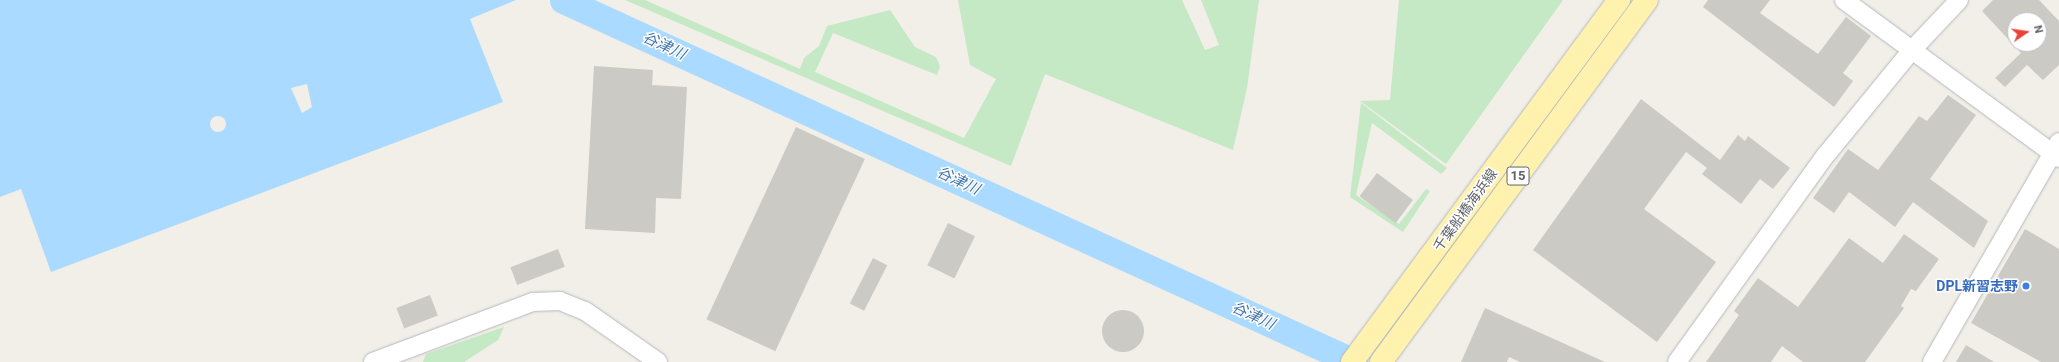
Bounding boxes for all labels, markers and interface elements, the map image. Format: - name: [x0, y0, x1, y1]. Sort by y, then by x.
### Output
- north arrow: [2007, 12, 2047, 52]
- text: N: [2031, 24, 2045, 35]
- water label: 谷津川: [640, 28, 688, 64]
- water label: 谷津川: [934, 163, 982, 199]
- street label: 千葉船橋海浜線: [1429, 165, 1501, 255]
- road number: 15: [1506, 165, 1530, 187]
- place label: DPL新習志野: [1936, 278, 2018, 294]
- marker: DPL新習志野: [2021, 281, 2031, 291]
- water label: 谷津川: [1229, 298, 1277, 334]

